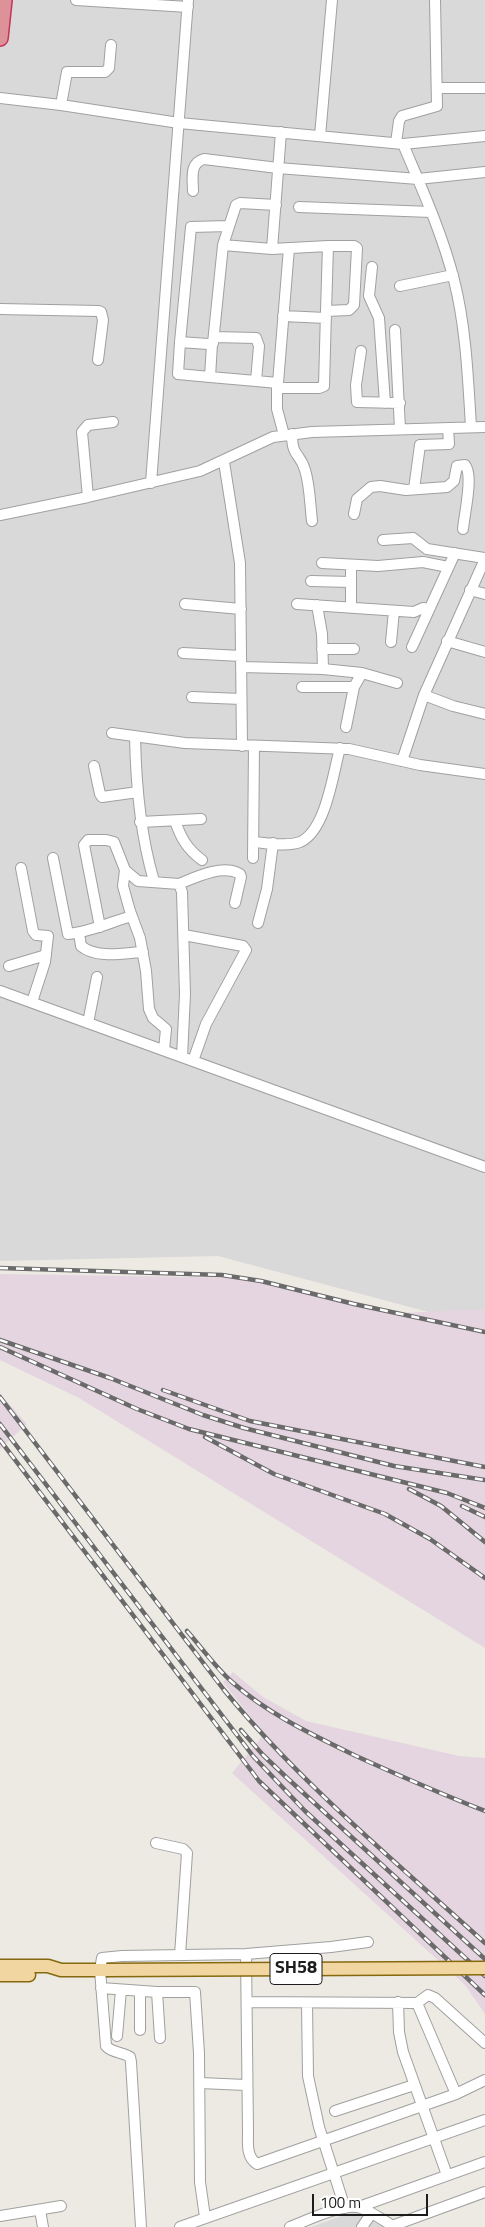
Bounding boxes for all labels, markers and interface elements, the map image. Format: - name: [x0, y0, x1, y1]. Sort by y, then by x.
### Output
- road number: SH58: [270, 1954, 322, 1985]
- scale bar: [315, 2184, 431, 2216]
- text: 100 m: [320, 2191, 361, 2214]

